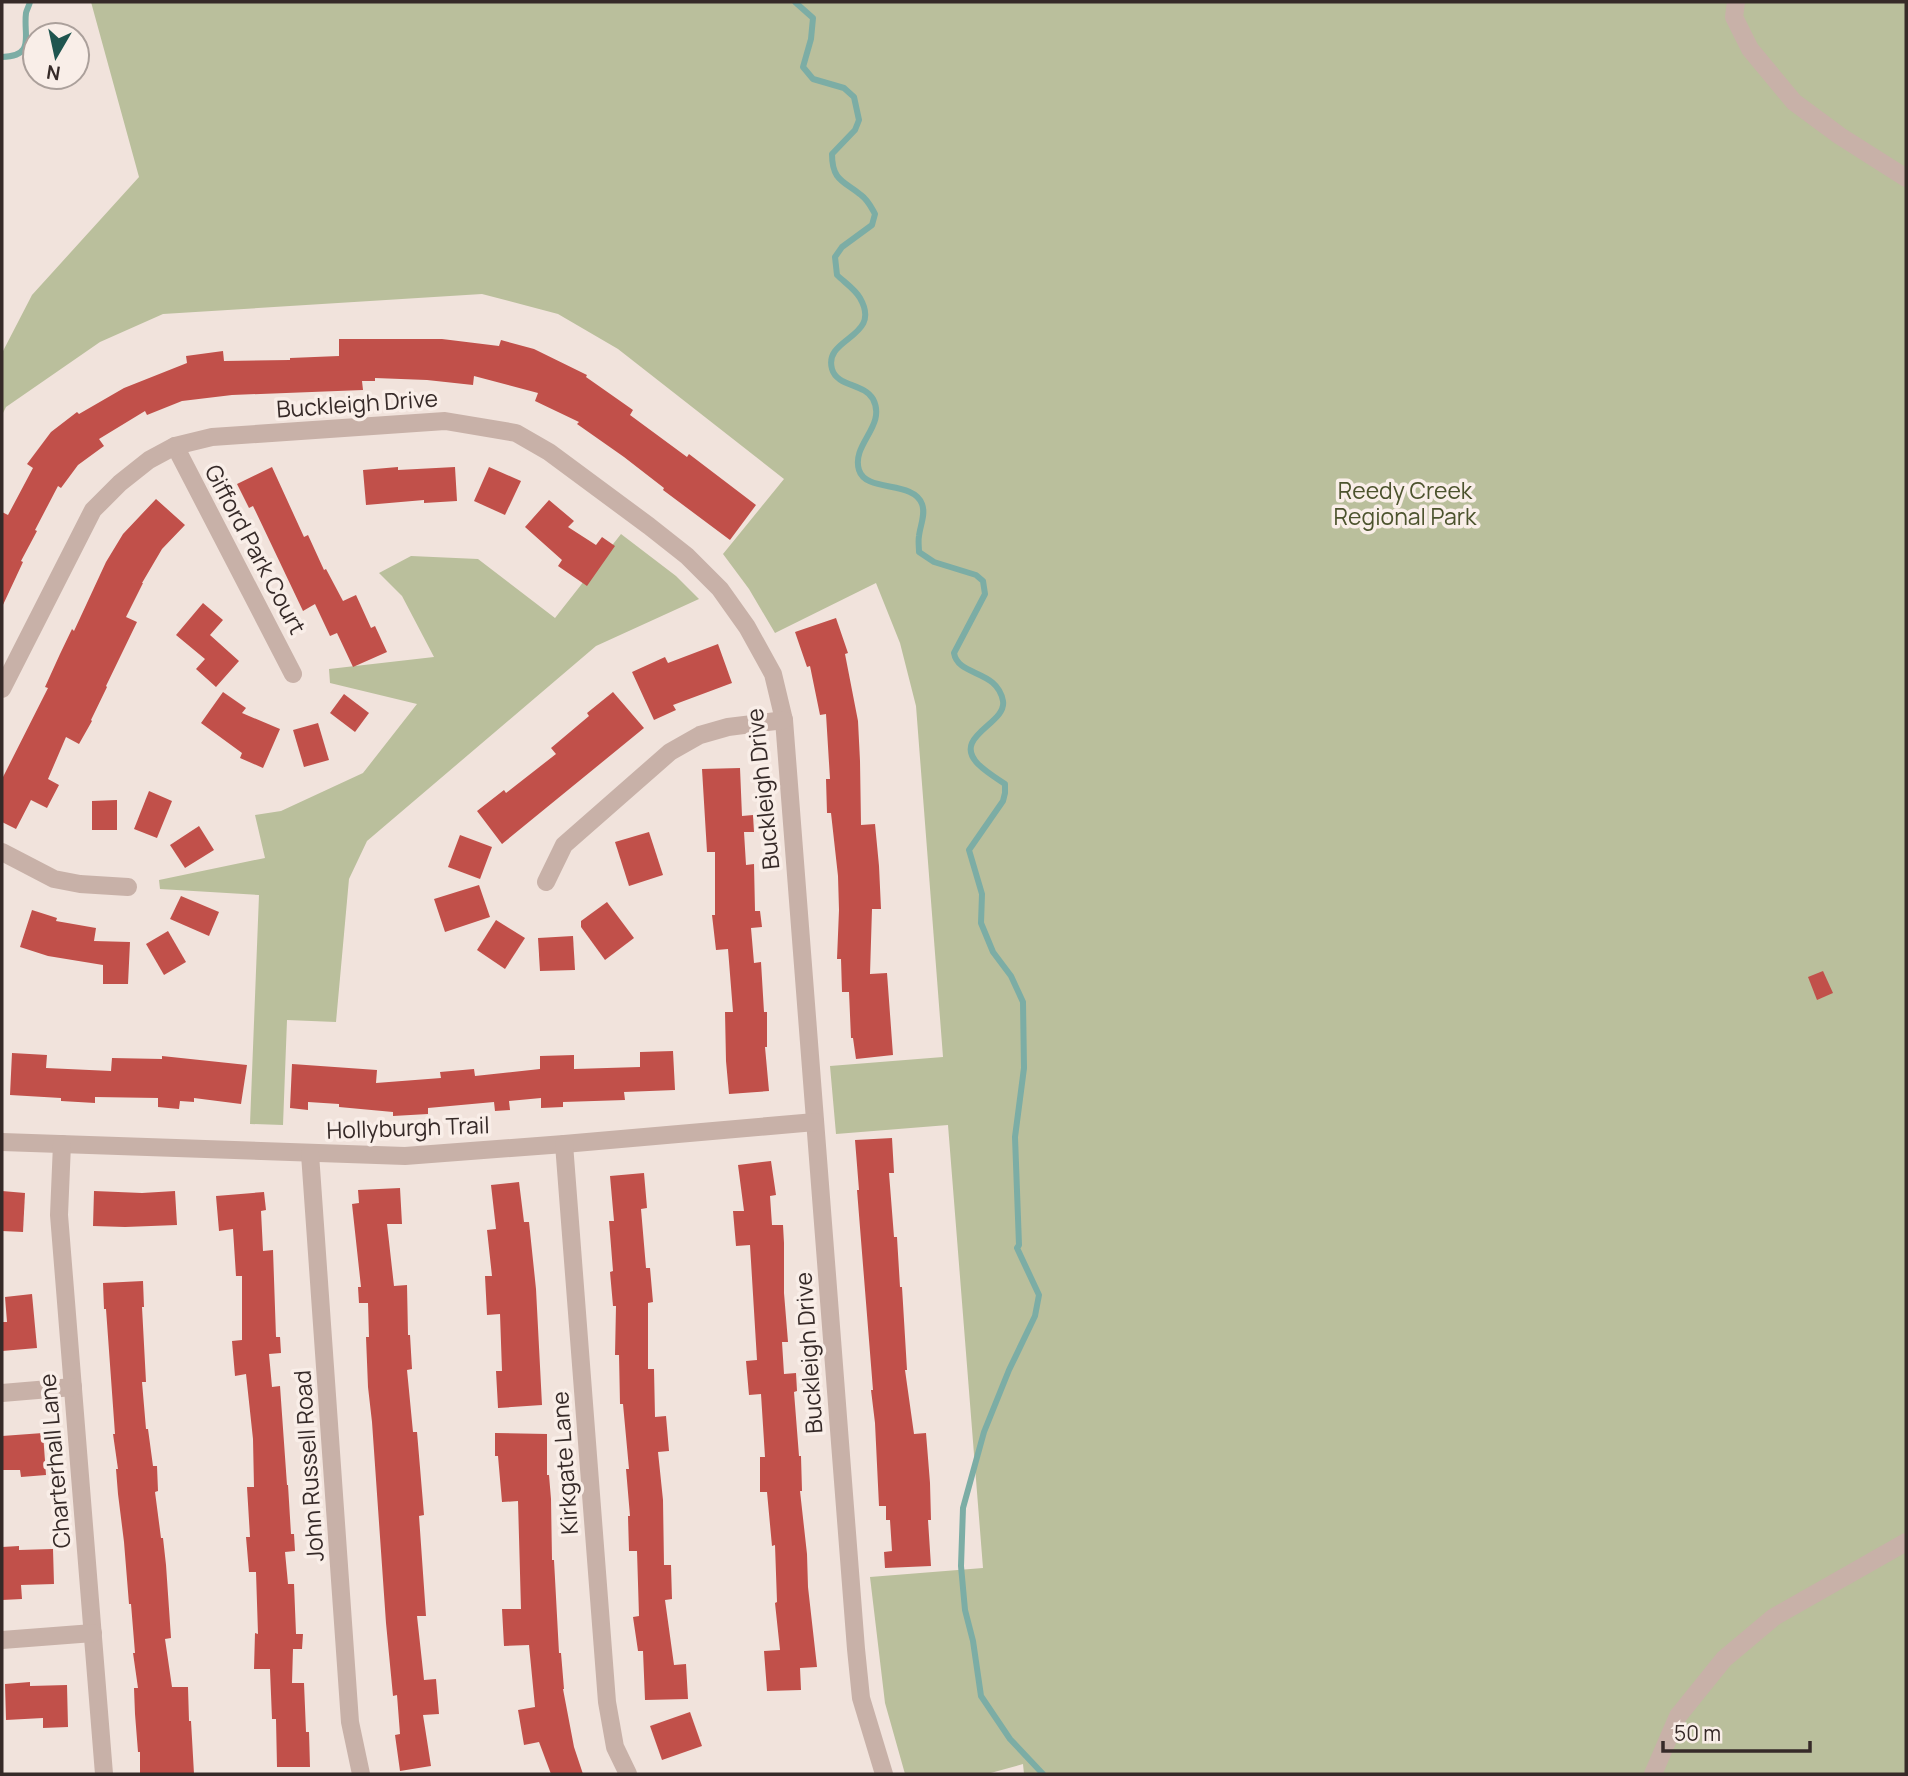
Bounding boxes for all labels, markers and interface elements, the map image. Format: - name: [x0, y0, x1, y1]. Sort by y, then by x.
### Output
- north arrow: [21, 21, 91, 91]
- text: N: [45, 59, 62, 87]
- street label: Buckleigh Drive: [275, 381, 439, 425]
- street label: Gifford Park Court: [198, 459, 314, 639]
- park label: Reedy Creek Regional Park: [1334, 474, 1477, 532]
- street label: Buckleigh Drive: [738, 707, 786, 871]
- street label: Hollyburgh Trail: [326, 1108, 490, 1146]
- street label: Buckleigh Drive: [786, 1271, 830, 1435]
- street label: John Russell Road: [285, 1369, 331, 1563]
- street label: Charterhall Lane: [30, 1372, 78, 1550]
- street label: Kirkgate Lane: [543, 1390, 585, 1536]
- scale bar: [1663, 1710, 1810, 1754]
- text: 50 m: [1674, 1719, 1721, 1747]

